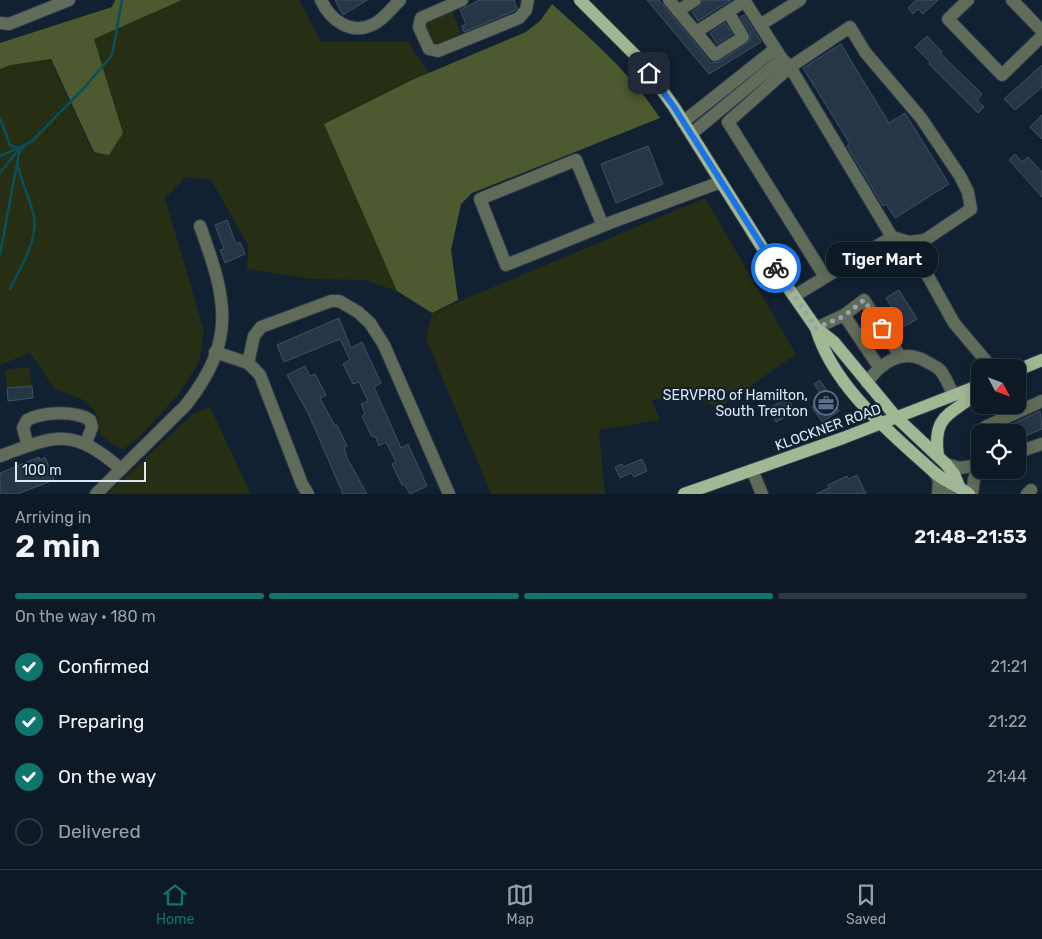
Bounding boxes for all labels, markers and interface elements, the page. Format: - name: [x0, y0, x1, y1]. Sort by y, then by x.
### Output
- pin: [628, 52, 670, 94]
- icon: home: [635, 59, 663, 87]
- courier: [751, 243, 801, 293]
- callout: Tiger Mart: [826, 243, 938, 278]
- text: Tiger Mart: [842, 250, 922, 269]
- icon: bike: [762, 254, 790, 282]
- pin: [861, 307, 903, 349]
- icon: bag: [868, 314, 896, 342]
- north arrow: [971, 359, 1026, 414]
- map controls: [971, 359, 1026, 479]
- place label: SERVPRO of Hamilton, South Trenton: [663, 387, 808, 420]
- office icon: SERVPRO of Hamilton, South Trenton: [813, 390, 839, 416]
- street label: KLOCKNER ROAD: [773, 400, 884, 455]
- button: locate: [971, 424, 1026, 479]
- scale bar: [15, 459, 146, 482]
- text: 100 m: [22, 462, 62, 479]
- text: Arriving in: [15, 508, 91, 527]
- text: 21:48–21:53: [914, 525, 1027, 548]
- text: 2 min: [15, 527, 100, 565]
- text: On the way · 180 m: [15, 607, 156, 626]
- icon: check: [15, 653, 43, 681]
- text: Confirmed: [58, 655, 149, 678]
- text: 21:21: [990, 657, 1027, 676]
- icon: check: [15, 708, 43, 736]
- text: Preparing: [58, 710, 144, 733]
- text: 21:22: [988, 712, 1027, 731]
- icon: check: [15, 763, 43, 791]
- text: On the way: [58, 765, 156, 788]
- text: 21:44: [987, 767, 1027, 786]
- text: Delivered: [58, 820, 141, 843]
- tab: Home: [156, 881, 194, 928]
- tab: Map: [506, 881, 534, 928]
- tab: Saved: [846, 881, 886, 928]

